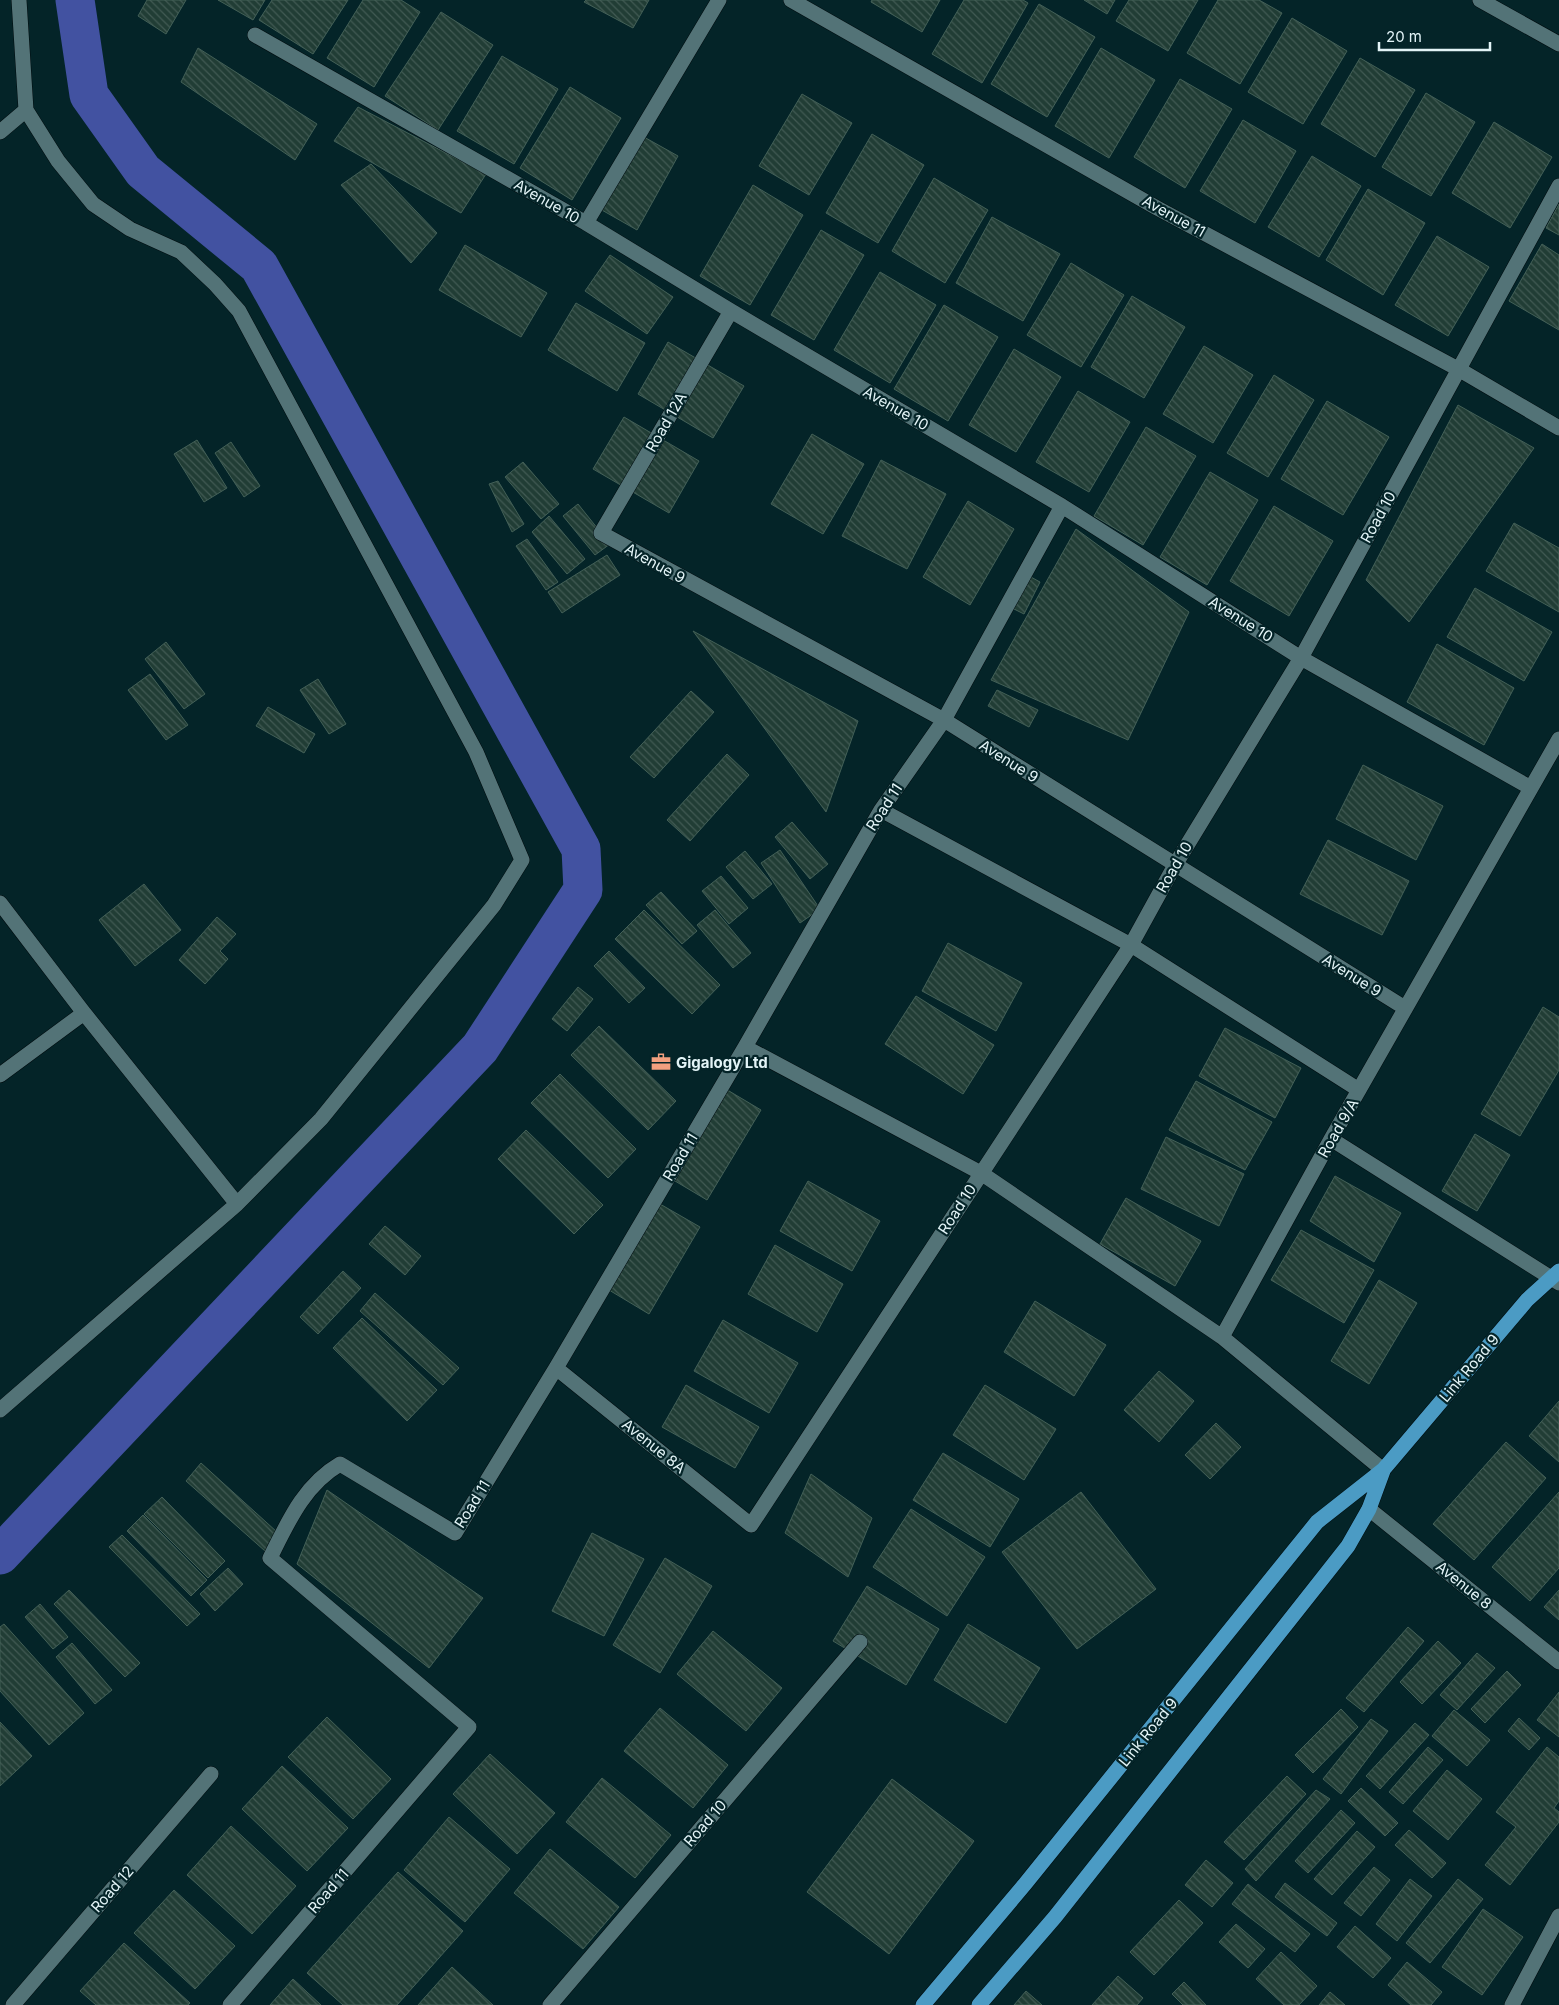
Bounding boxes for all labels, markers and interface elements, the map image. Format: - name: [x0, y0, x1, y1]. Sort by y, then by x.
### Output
- scale bar: [1379, 20, 1490, 52]
- text: 20 m: [1386, 27, 1422, 46]
- street label: Avenue 10: [511, 175, 583, 227]
- street label: Avenue 11: [1139, 191, 1209, 241]
- street label: Avenue 10: [860, 382, 932, 434]
- street label: Road 12A: [641, 389, 691, 455]
- street label: Road 10: [1356, 488, 1400, 546]
- street label: Avenue 9: [621, 539, 689, 587]
- street label: Avenue 10: [1205, 592, 1277, 646]
- street label: Avenue 9: [976, 735, 1042, 787]
- street label: Road 11: [862, 780, 906, 834]
- street label: Road 10: [1152, 838, 1196, 896]
- street label: Avenue 9: [1319, 949, 1385, 1001]
- office icon: Gigalogy Ltd: [650, 1051, 672, 1073]
- place label: Gigalogy Ltd: [676, 1053, 768, 1072]
- street label: Road 9/A: [1313, 1095, 1363, 1161]
- street label: Road 11: [658, 1130, 702, 1184]
- street label: Road 10: [934, 1180, 980, 1238]
- street label: Link Road 9: [1435, 1330, 1503, 1406]
- street label: Avenue 8A: [618, 1415, 690, 1477]
- street label: Road 11: [450, 1477, 494, 1531]
- street label: Avenue 8: [1432, 1557, 1496, 1613]
- street label: Link Road 9: [1114, 1694, 1182, 1770]
- street label: Road 10: [679, 1796, 731, 1850]
- street label: Road 12: [87, 1862, 137, 1916]
- street label: Road 11: [304, 1865, 352, 1917]

